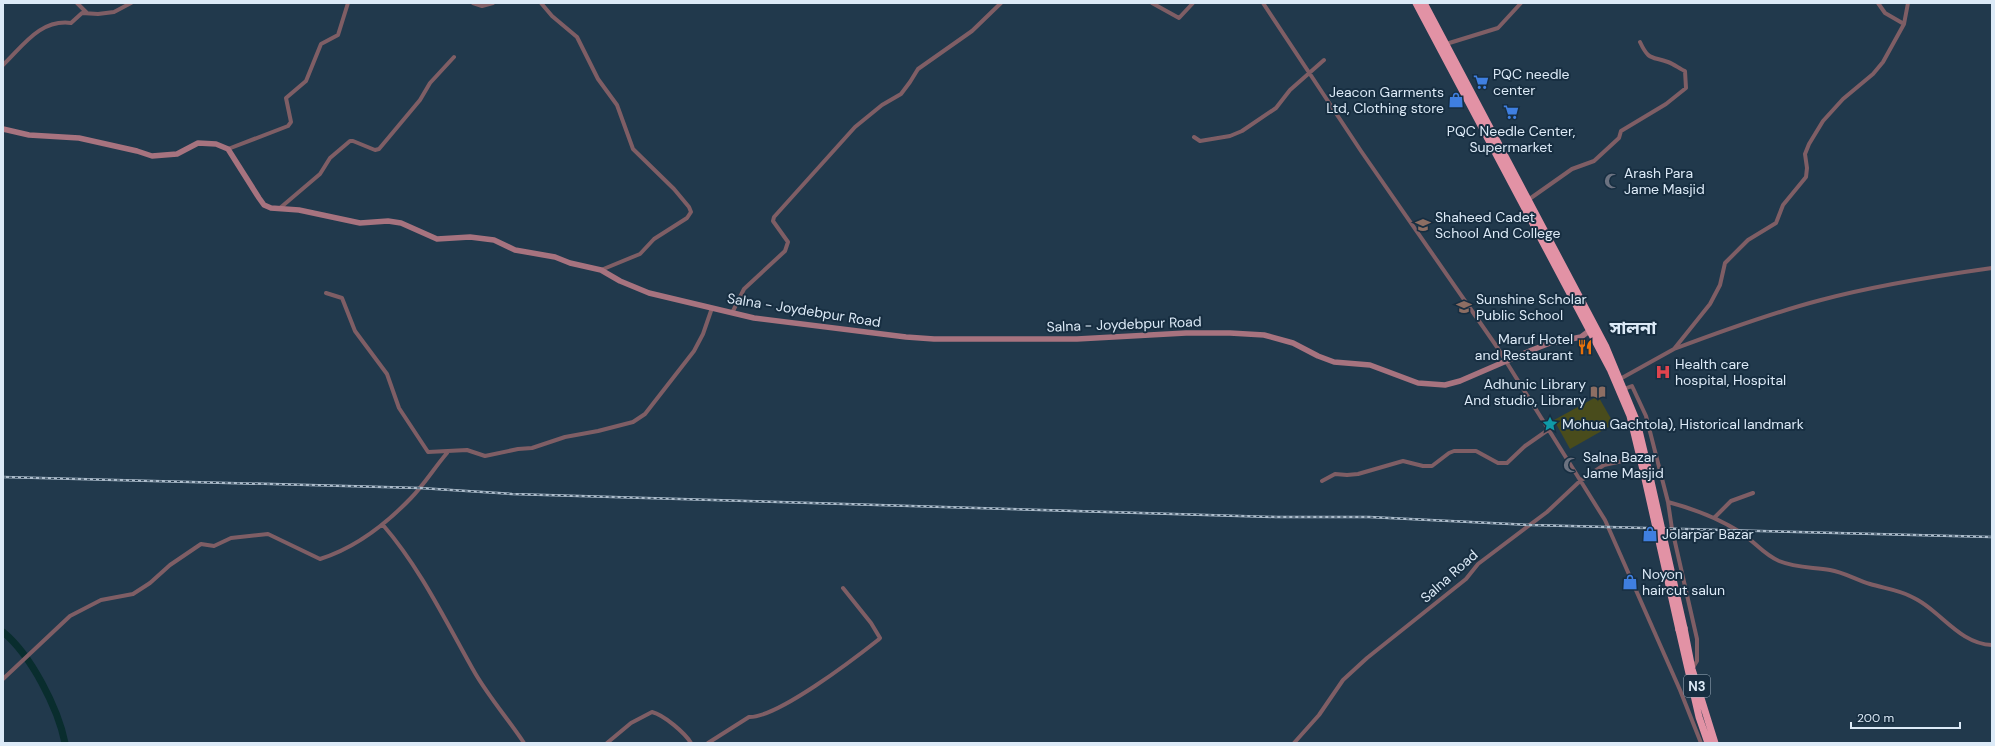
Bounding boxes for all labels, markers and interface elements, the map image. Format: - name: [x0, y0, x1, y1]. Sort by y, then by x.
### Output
- place label: PQC needle center: [1493, 65, 1570, 99]
- supermarket icon: PQC needle center: [1472, 73, 1490, 91]
- place label: Jeacon Garments Ltd, Clothing store: [1326, 83, 1444, 117]
- shop icon: Jeacon Garments Ltd, Clothing store: [1447, 91, 1465, 109]
- supermarket icon: PQC Needle Center, Supermarket: [1502, 103, 1520, 121]
- place label: PQC Needle Center, Supermarket: [1447, 122, 1576, 156]
- place label: Arash Para Jame Masjid: [1624, 164, 1705, 198]
- mosque icon: Arash Para Jame Masjid: [1603, 172, 1621, 190]
- place label: Shaheed Cadet School And College: [1435, 208, 1560, 242]
- school or university icon: Shaheed Cadet School And College: [1414, 216, 1432, 234]
- street label: Salna - Joydebpur Road: [726, 289, 882, 331]
- place label: Sunshine Scholar Public School: [1476, 290, 1587, 324]
- school or university icon: Sunshine Scholar Public School: [1455, 298, 1473, 316]
- street label: Salna - Joydebpur Road: [1046, 312, 1202, 336]
- district label: সালনা: [1609, 316, 1657, 340]
- place label: Maruf Hotel and Restaurant: [1475, 330, 1573, 364]
- restaurant icon: Maruf Hotel and Restaurant: [1576, 338, 1594, 356]
- place label: Health care hospital, Hospital: [1675, 355, 1786, 389]
- hospital icon: Health care hospital, Hospital: [1654, 363, 1672, 381]
- place label: Adhunic Library And studio, Library: [1464, 375, 1586, 409]
- library icon: Adhunic Library And studio, Library: [1589, 383, 1607, 401]
- place icon: Mohua Gachtola), Historical landmark: [1541, 415, 1559, 433]
- place label: Mohua Gachtola), Historical landmark: [1562, 415, 1804, 433]
- place label: Salna Bazar Jame Masjid: [1583, 448, 1664, 482]
- mosque icon: Salna Bazar Jame Masjid: [1562, 456, 1580, 474]
- shop icon: Jolarpar Bazar: [1641, 525, 1659, 543]
- place label: Jolarpar Bazar: [1662, 525, 1754, 543]
- street label: Salna Road: [1417, 546, 1481, 606]
- place label: Noyon haircut salun: [1642, 565, 1725, 599]
- shop icon: Noyon haircut salun: [1621, 573, 1639, 591]
- road number: N3: [1684, 675, 1710, 697]
- scale bar: [1851, 704, 1960, 730]
- text: 200 m: [1857, 710, 1894, 726]

